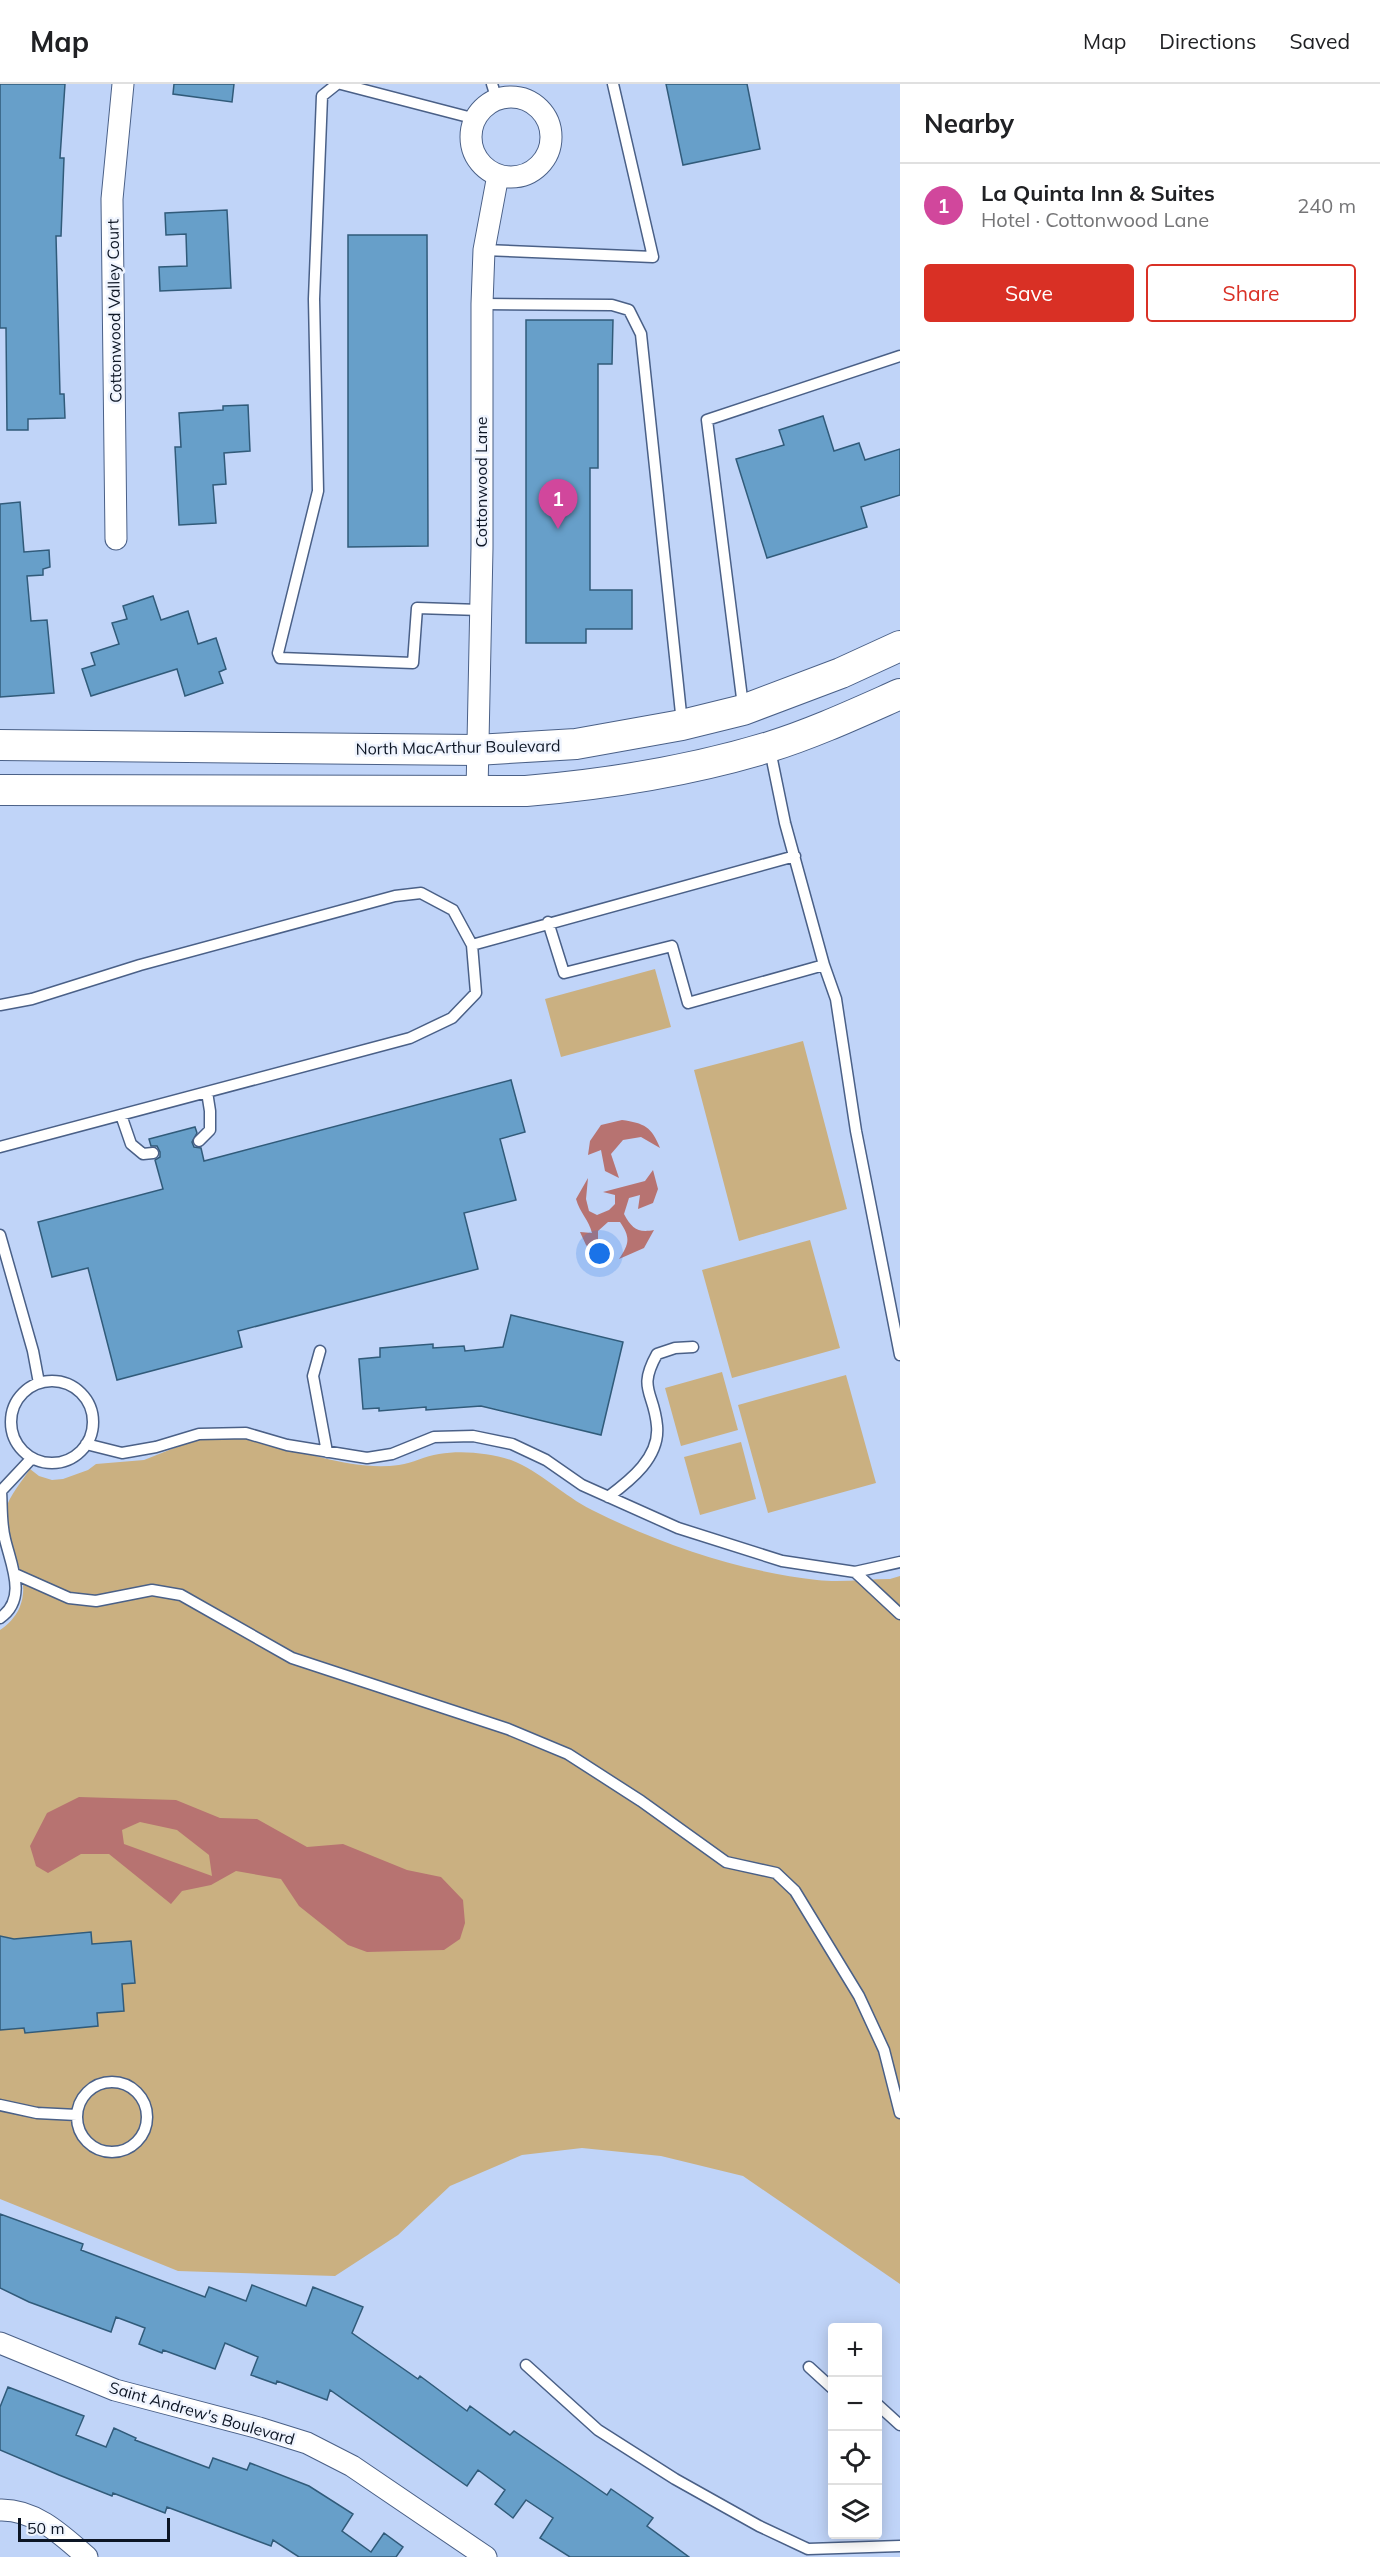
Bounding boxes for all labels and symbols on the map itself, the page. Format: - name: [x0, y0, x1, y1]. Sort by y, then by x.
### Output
- street label: Cottonwood Valley Court: [102, 218, 126, 403]
- street label: Cottonwood Lane: [471, 416, 491, 548]
- pin: 1: [538, 480, 578, 529]
- street label: North MacArthur Boulevard: [355, 735, 561, 759]
- your location: [585, 1239, 614, 1268]
- street label: Saint Andrew's Boulevard: [107, 2377, 297, 2449]
- scale bar: [18, 2515, 170, 2542]

